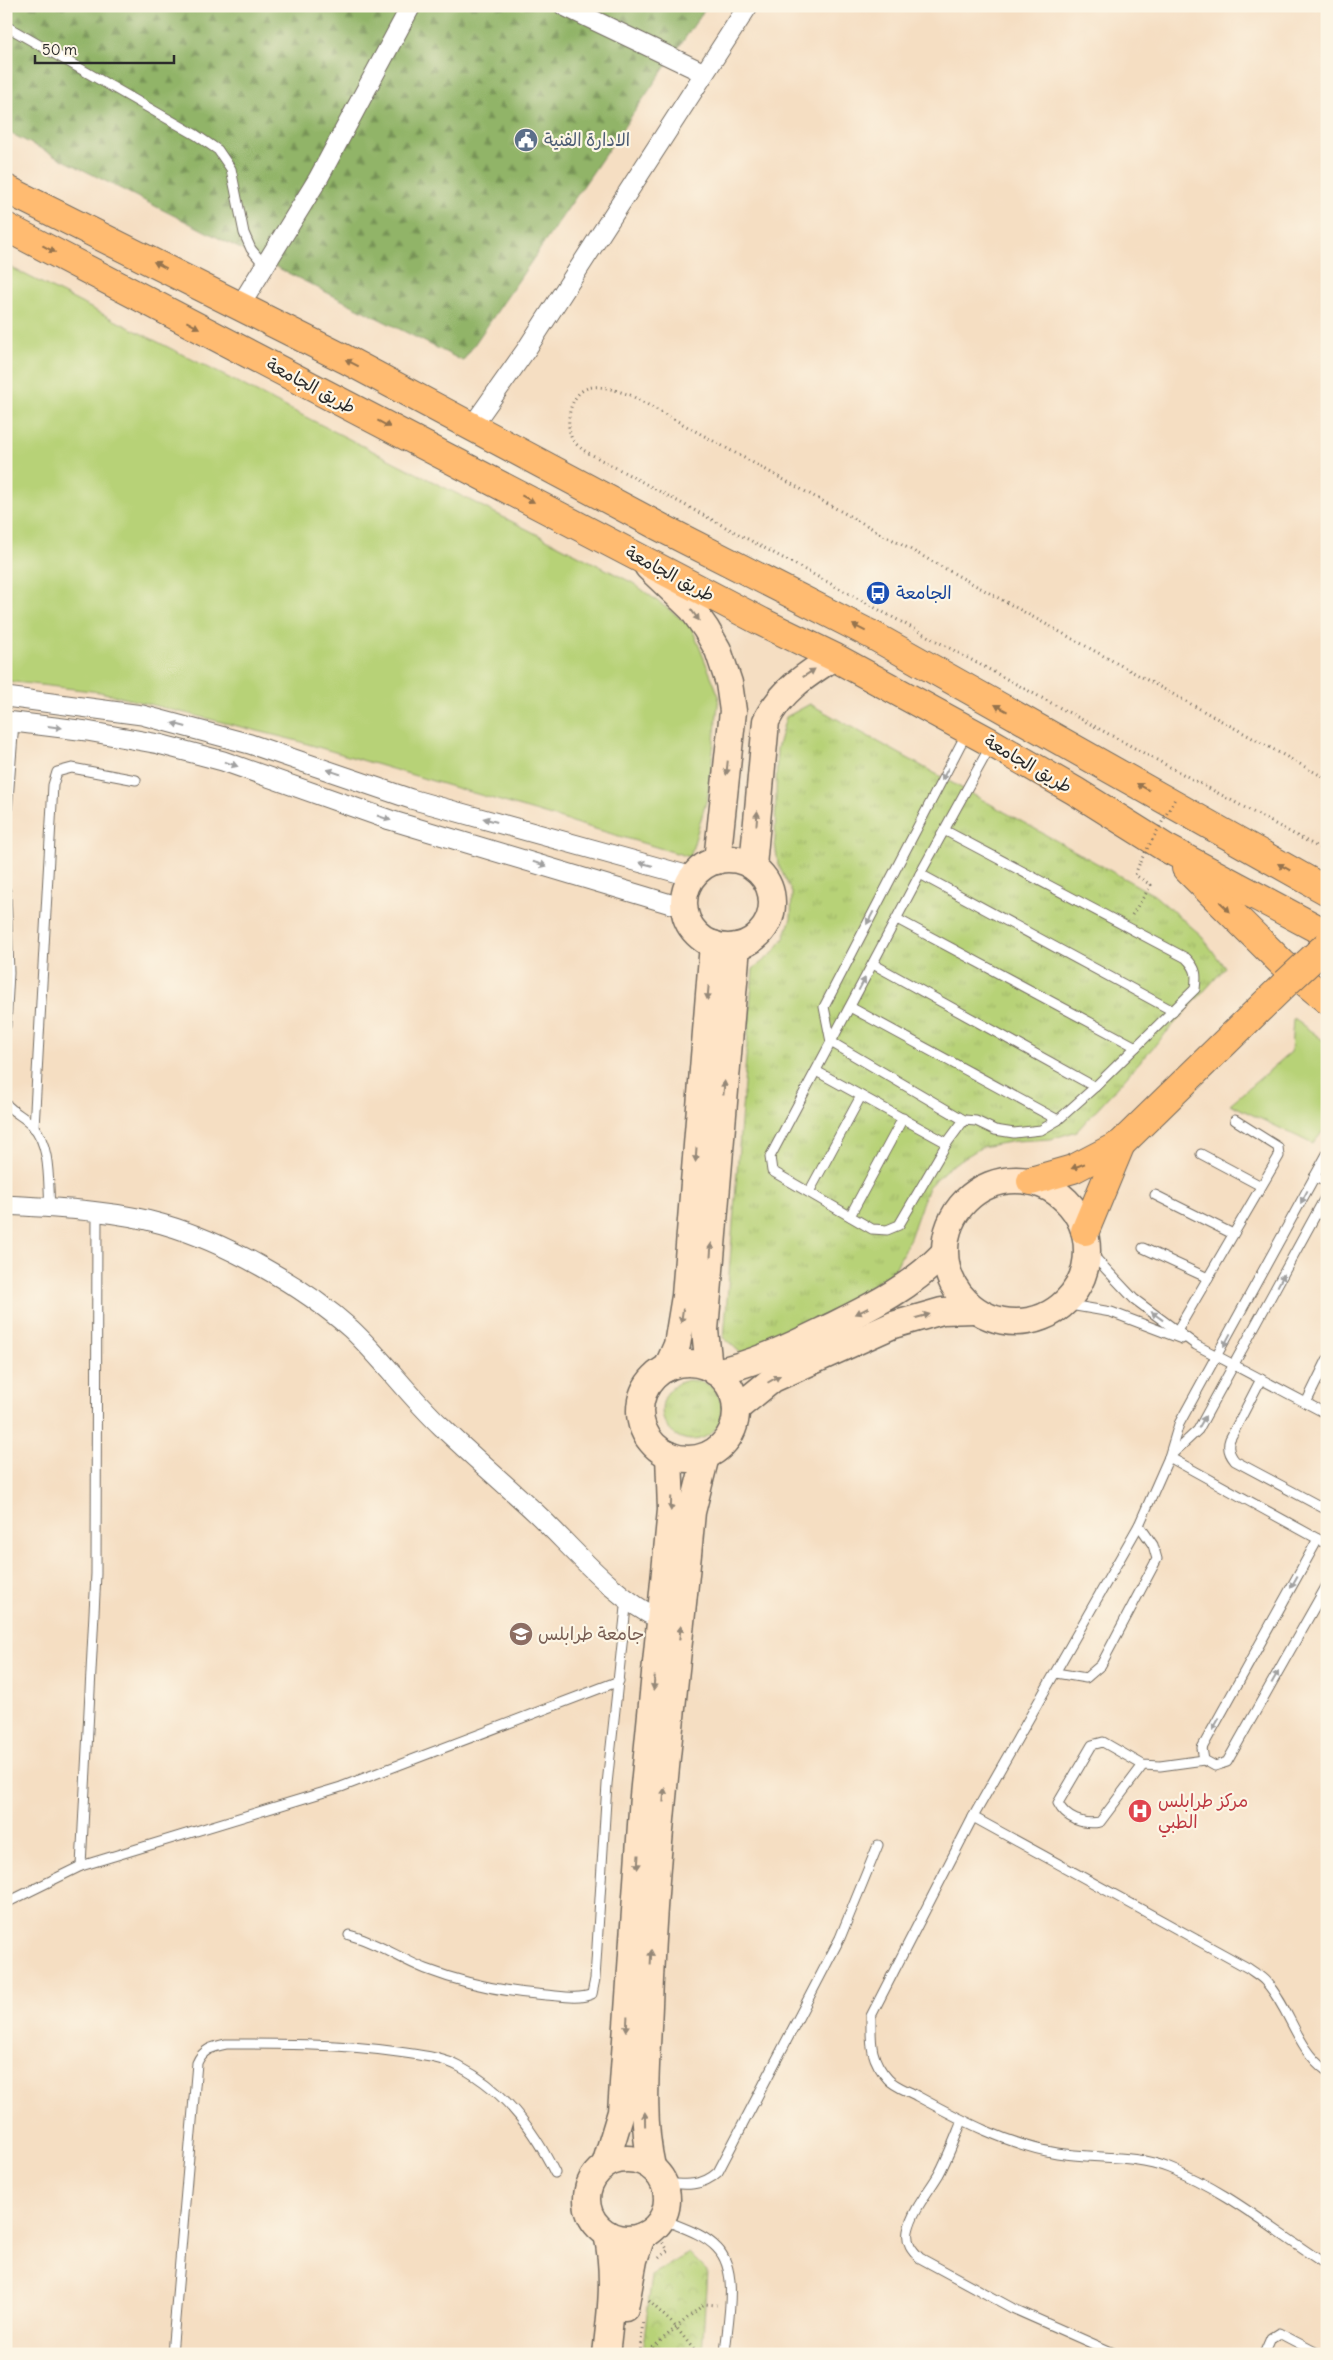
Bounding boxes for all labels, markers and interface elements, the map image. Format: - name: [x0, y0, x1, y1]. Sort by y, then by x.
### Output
- scale bar: [35, 32, 174, 64]
- text: 50 m: [42, 40, 77, 59]
- public building icon: الادارة الفنية: [513, 127, 539, 153]
- place label: الادارة الفنية: [544, 128, 630, 151]
- one-way arrow: [42, 245, 57, 253]
- one-way arrow: [153, 261, 167, 269]
- one-way arrow: [187, 320, 200, 329]
- street label: طريق الجامعة: [263, 352, 360, 419]
- one-way arrow: [344, 359, 359, 367]
- one-way arrow: [377, 420, 391, 428]
- one-way arrow: [521, 495, 535, 503]
- street label: طريق الجامعة: [622, 540, 719, 607]
- bus stop icon: الجامعة: [865, 580, 891, 606]
- place label: الجامعة: [896, 581, 952, 604]
- one-way arrow: [690, 608, 701, 621]
- one-way arrow: [852, 624, 866, 632]
- one-way arrow: [802, 669, 816, 678]
- one-way arrow: [994, 703, 1008, 712]
- one-way arrow: [171, 721, 186, 729]
- one-way arrow: [47, 723, 63, 731]
- street label: طريق الجامعة: [980, 729, 1076, 798]
- one-way arrow: [223, 760, 238, 768]
- one-way arrow: [723, 761, 731, 777]
- one-way arrow: [941, 767, 950, 780]
- one-way arrow: [327, 768, 342, 776]
- one-way arrow: [1135, 783, 1150, 791]
- one-way arrow: [753, 810, 761, 826]
- one-way arrow: [376, 815, 391, 822]
- one-way arrow: [482, 815, 497, 823]
- one-way arrow: [638, 860, 653, 868]
- one-way arrow: [532, 861, 547, 869]
- one-way arrow: [1277, 863, 1292, 871]
- one-way arrow: [1219, 901, 1231, 913]
- one-way arrow: [866, 910, 874, 925]
- one-way arrow: [858, 977, 866, 991]
- one-way arrow: [704, 985, 712, 1001]
- one-way arrow: [721, 1080, 729, 1096]
- one-way arrow: [692, 1147, 700, 1163]
- one-way arrow: [1070, 1162, 1085, 1170]
- one-way arrow: [1300, 1190, 1308, 1204]
- one-way arrow: [708, 1242, 716, 1258]
- one-way arrow: [1276, 1273, 1285, 1286]
- one-way arrow: [855, 1307, 869, 1315]
- one-way arrow: [678, 1309, 686, 1325]
- one-way arrow: [916, 1311, 931, 1319]
- one-way arrow: [1150, 1311, 1164, 1321]
- one-way arrow: [1222, 1333, 1231, 1347]
- one-way arrow: [768, 1375, 781, 1384]
- one-way arrow: [1198, 1415, 1206, 1430]
- one-way arrow: [667, 1496, 675, 1512]
- one-way arrow: [1290, 1575, 1299, 1588]
- school or university icon: جامعة طرابلس: [508, 1621, 534, 1647]
- place label: جامعة طرابلس: [538, 1622, 644, 1645]
- one-way arrow: [676, 1625, 684, 1641]
- one-way arrow: [1271, 1670, 1279, 1685]
- one-way arrow: [650, 1675, 658, 1691]
- one-way arrow: [1212, 1717, 1220, 1731]
- one-way arrow: [661, 1787, 669, 1803]
- place label: مركز طرابلس الطبي: [1158, 1789, 1248, 1838]
- hospital icon: مركز طرابلس الطبي: [1127, 1798, 1153, 1824]
- one-way arrow: [634, 1855, 642, 1871]
- one-way arrow: [647, 1948, 655, 1964]
- one-way arrow: [622, 2017, 630, 2033]
- one-way arrow: [641, 2111, 649, 2127]

